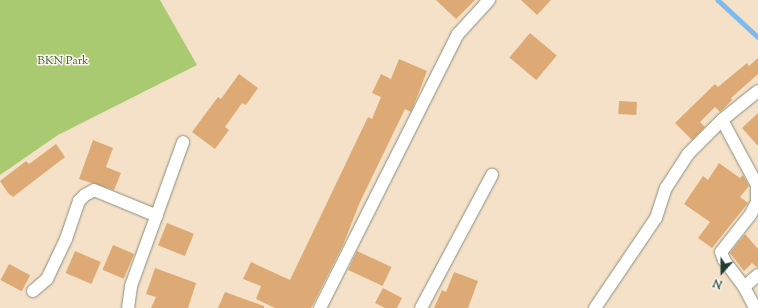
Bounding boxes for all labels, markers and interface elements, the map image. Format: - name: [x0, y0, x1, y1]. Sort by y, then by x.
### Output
- park label: BKN Park: [37, 55, 89, 69]
- north arrow: [702, 252, 742, 292]
- text: N: [711, 274, 725, 292]

